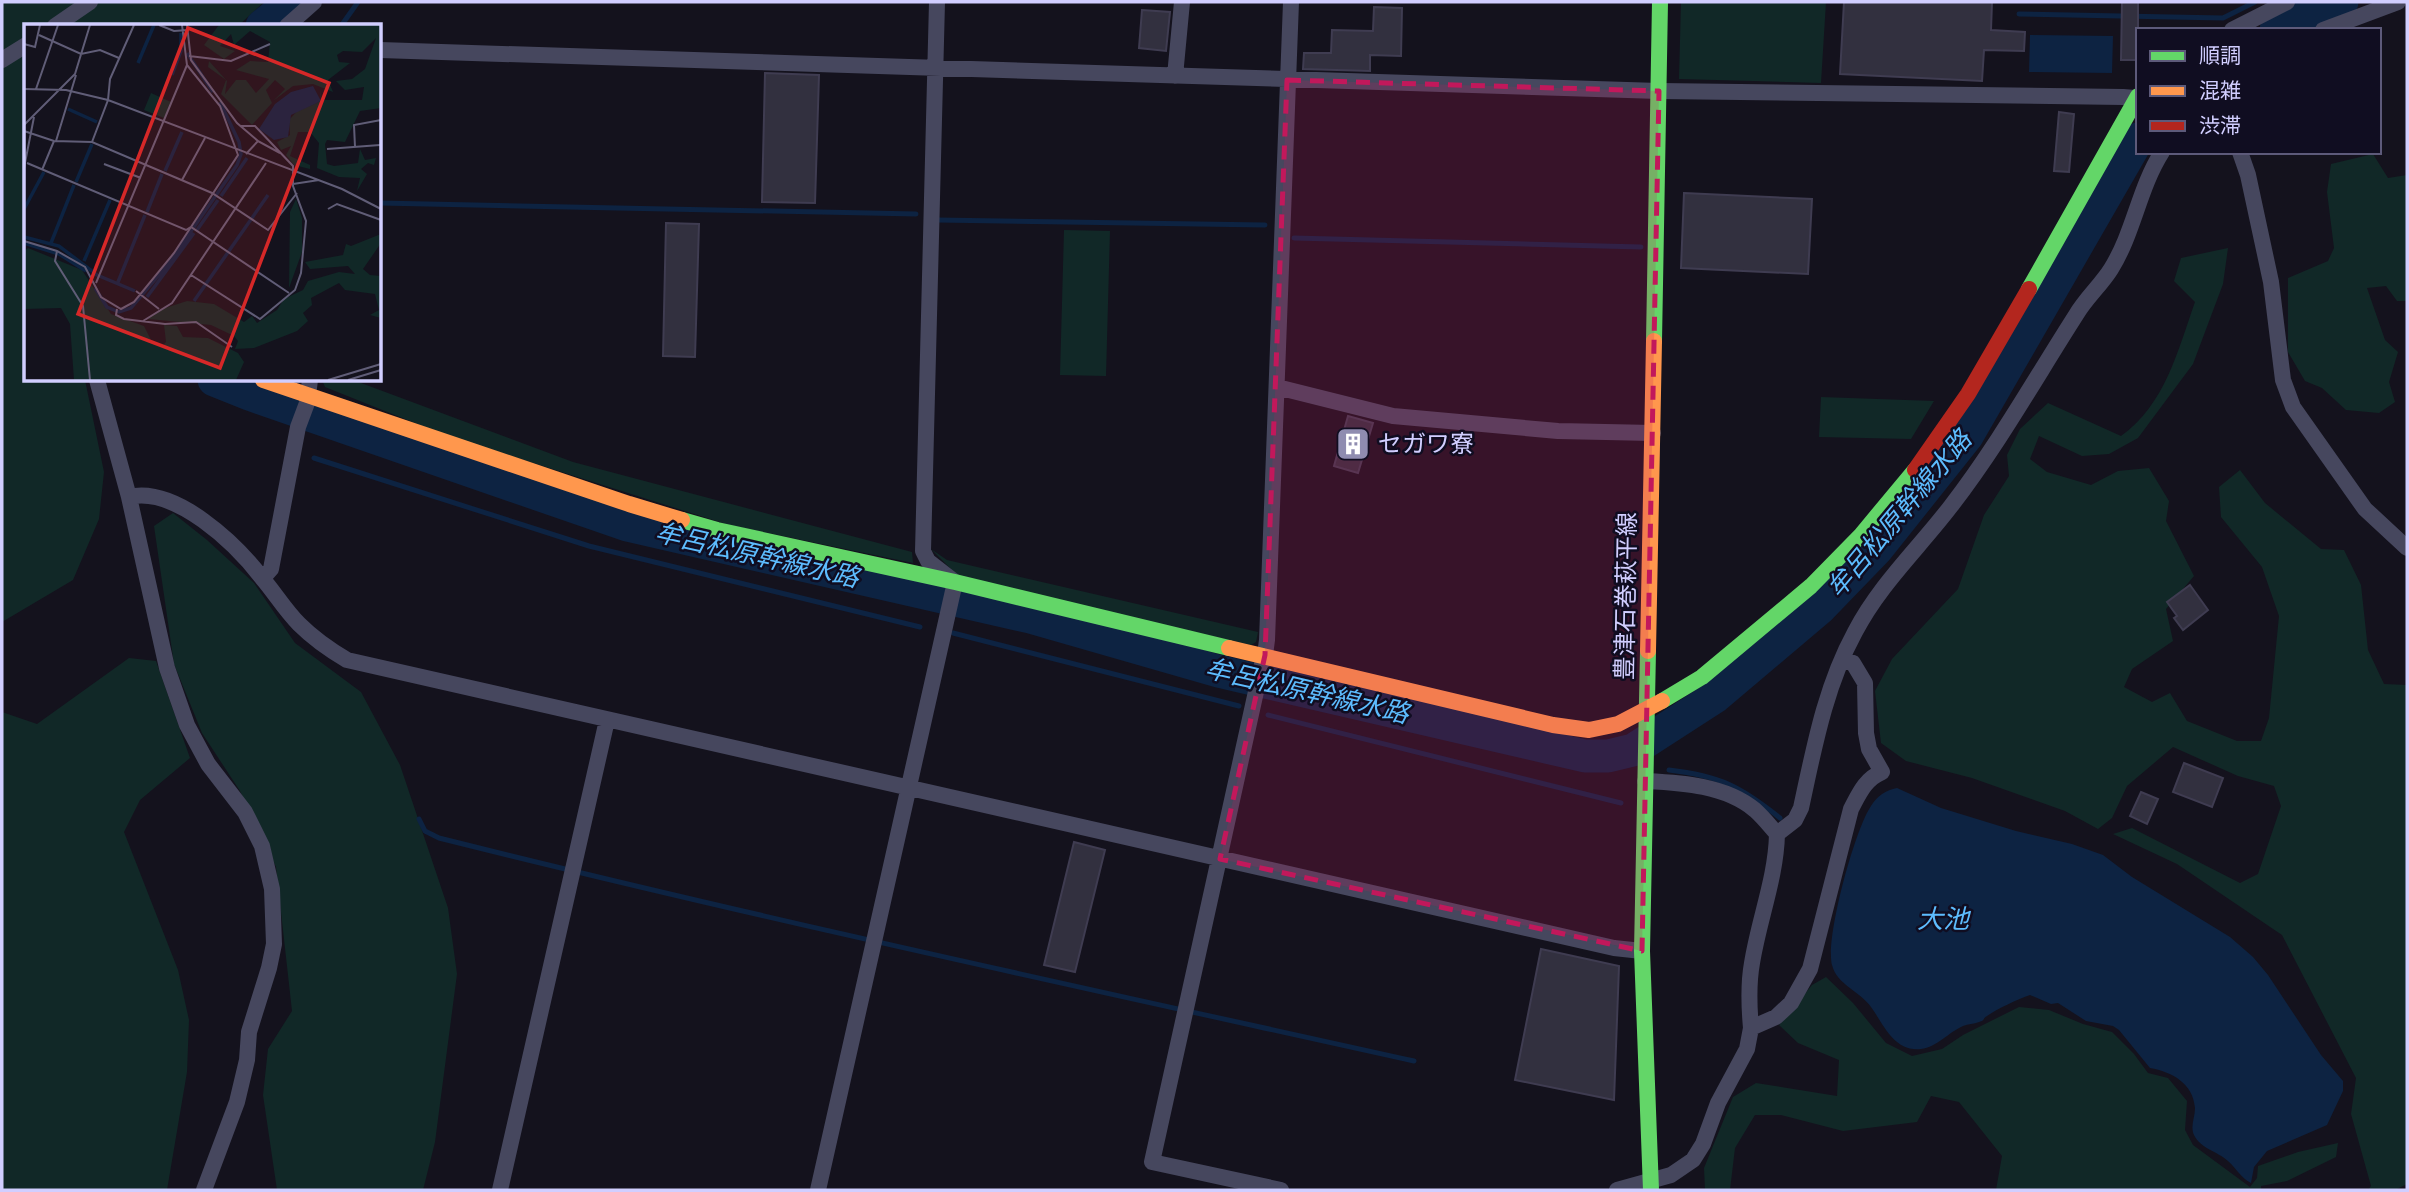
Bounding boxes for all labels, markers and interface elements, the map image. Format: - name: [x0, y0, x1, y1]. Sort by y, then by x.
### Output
- inset map: [24, 24, 382, 382]
- legend: [2136, 28, 2381, 154]
- text: 順調: [2199, 43, 2241, 67]
- text: 混雑: [2199, 78, 2241, 102]
- text: 渋滞: [2199, 113, 2241, 137]
- water label: 牟呂松原幹線水路: [1821, 423, 1978, 603]
- building icon: セガワ寮: [1334, 425, 1372, 463]
- place label: セガワ寮: [1378, 430, 1474, 457]
- street label: 豊津石巻萩平線: [1611, 512, 1640, 680]
- water label: 牟呂松原幹線水路: [653, 517, 864, 592]
- water label: 牟呂松原幹線水路: [1203, 653, 1414, 728]
- water label: 大池: [1917, 904, 1972, 933]

